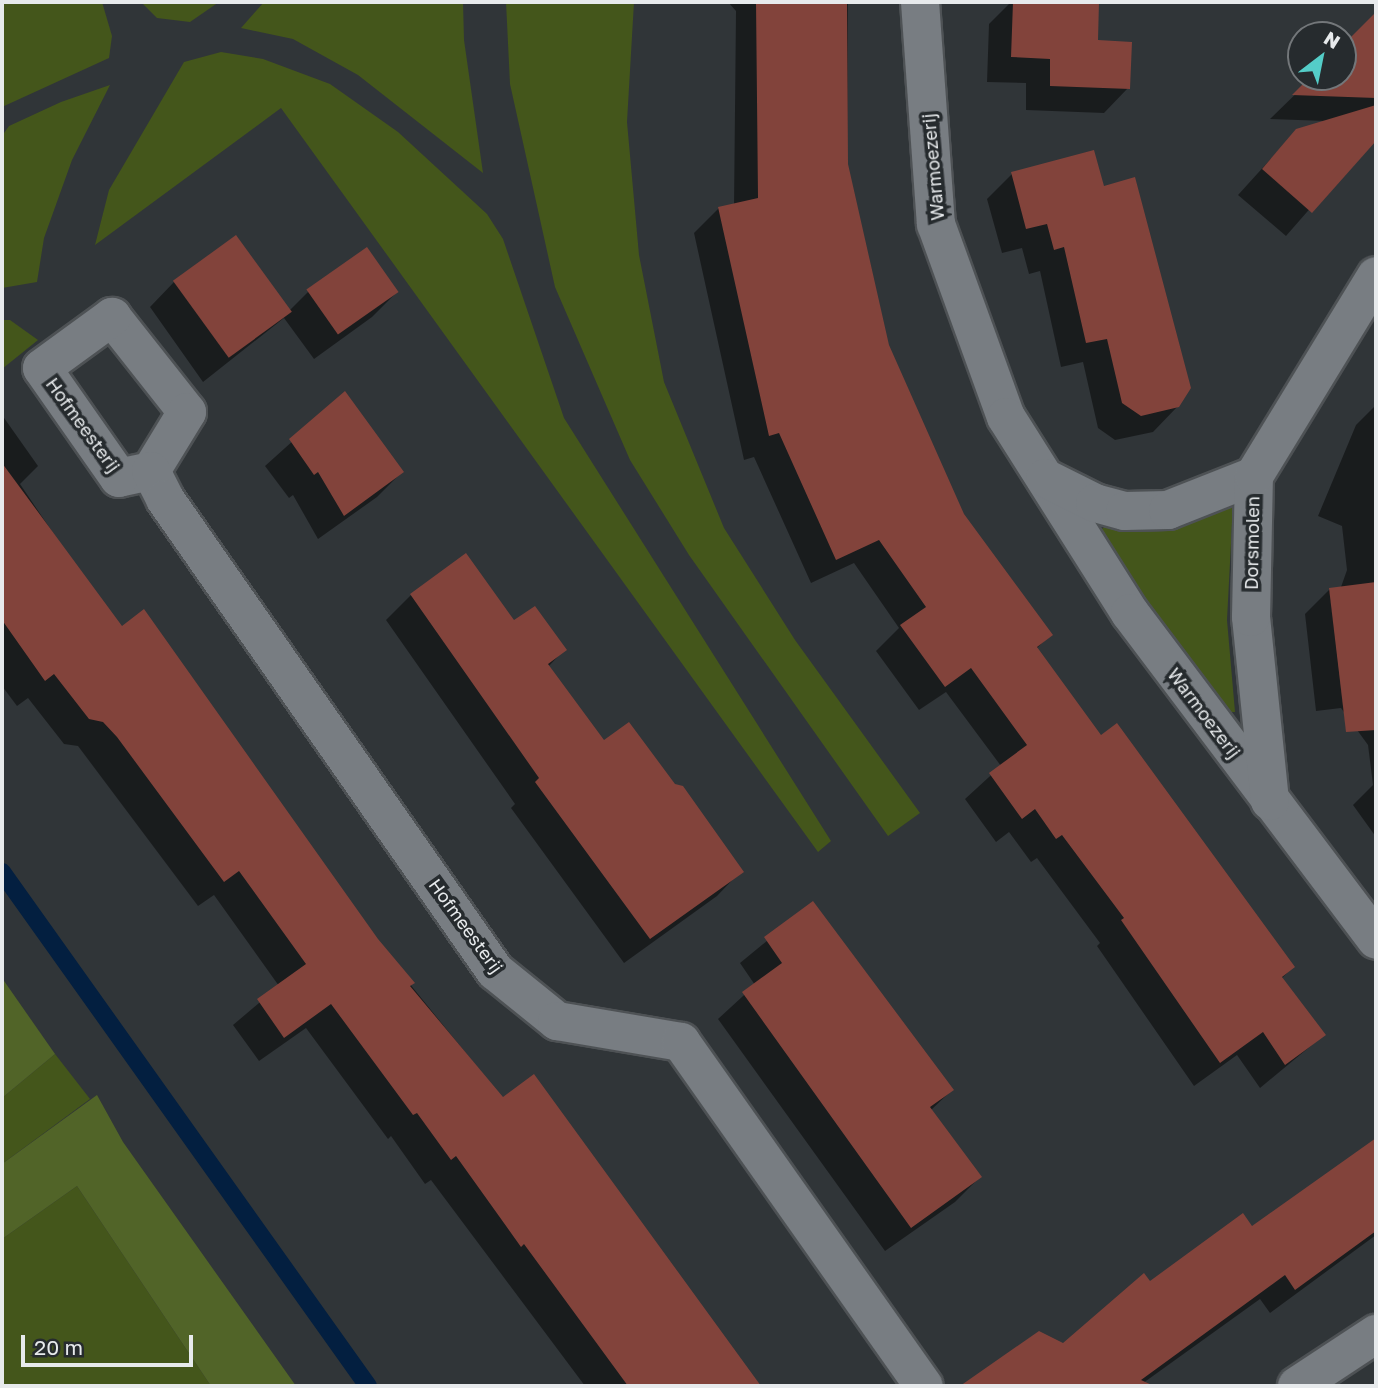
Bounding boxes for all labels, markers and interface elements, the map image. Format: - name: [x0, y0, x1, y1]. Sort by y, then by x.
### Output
- north arrow: [1287, 21, 1357, 91]
- text: N: [1320, 26, 1345, 53]
- street label: Warmoezerij: [918, 113, 948, 221]
- street label: Hofmeesterij: [41, 374, 125, 476]
- street label: Dorsmolen: [1240, 496, 1264, 590]
- street label: Warmoezerij: [1163, 664, 1245, 762]
- street label: Hofmeesterij: [424, 875, 508, 977]
- scale bar: [24, 1322, 196, 1366]
- text: 20 m: [34, 1334, 83, 1360]

